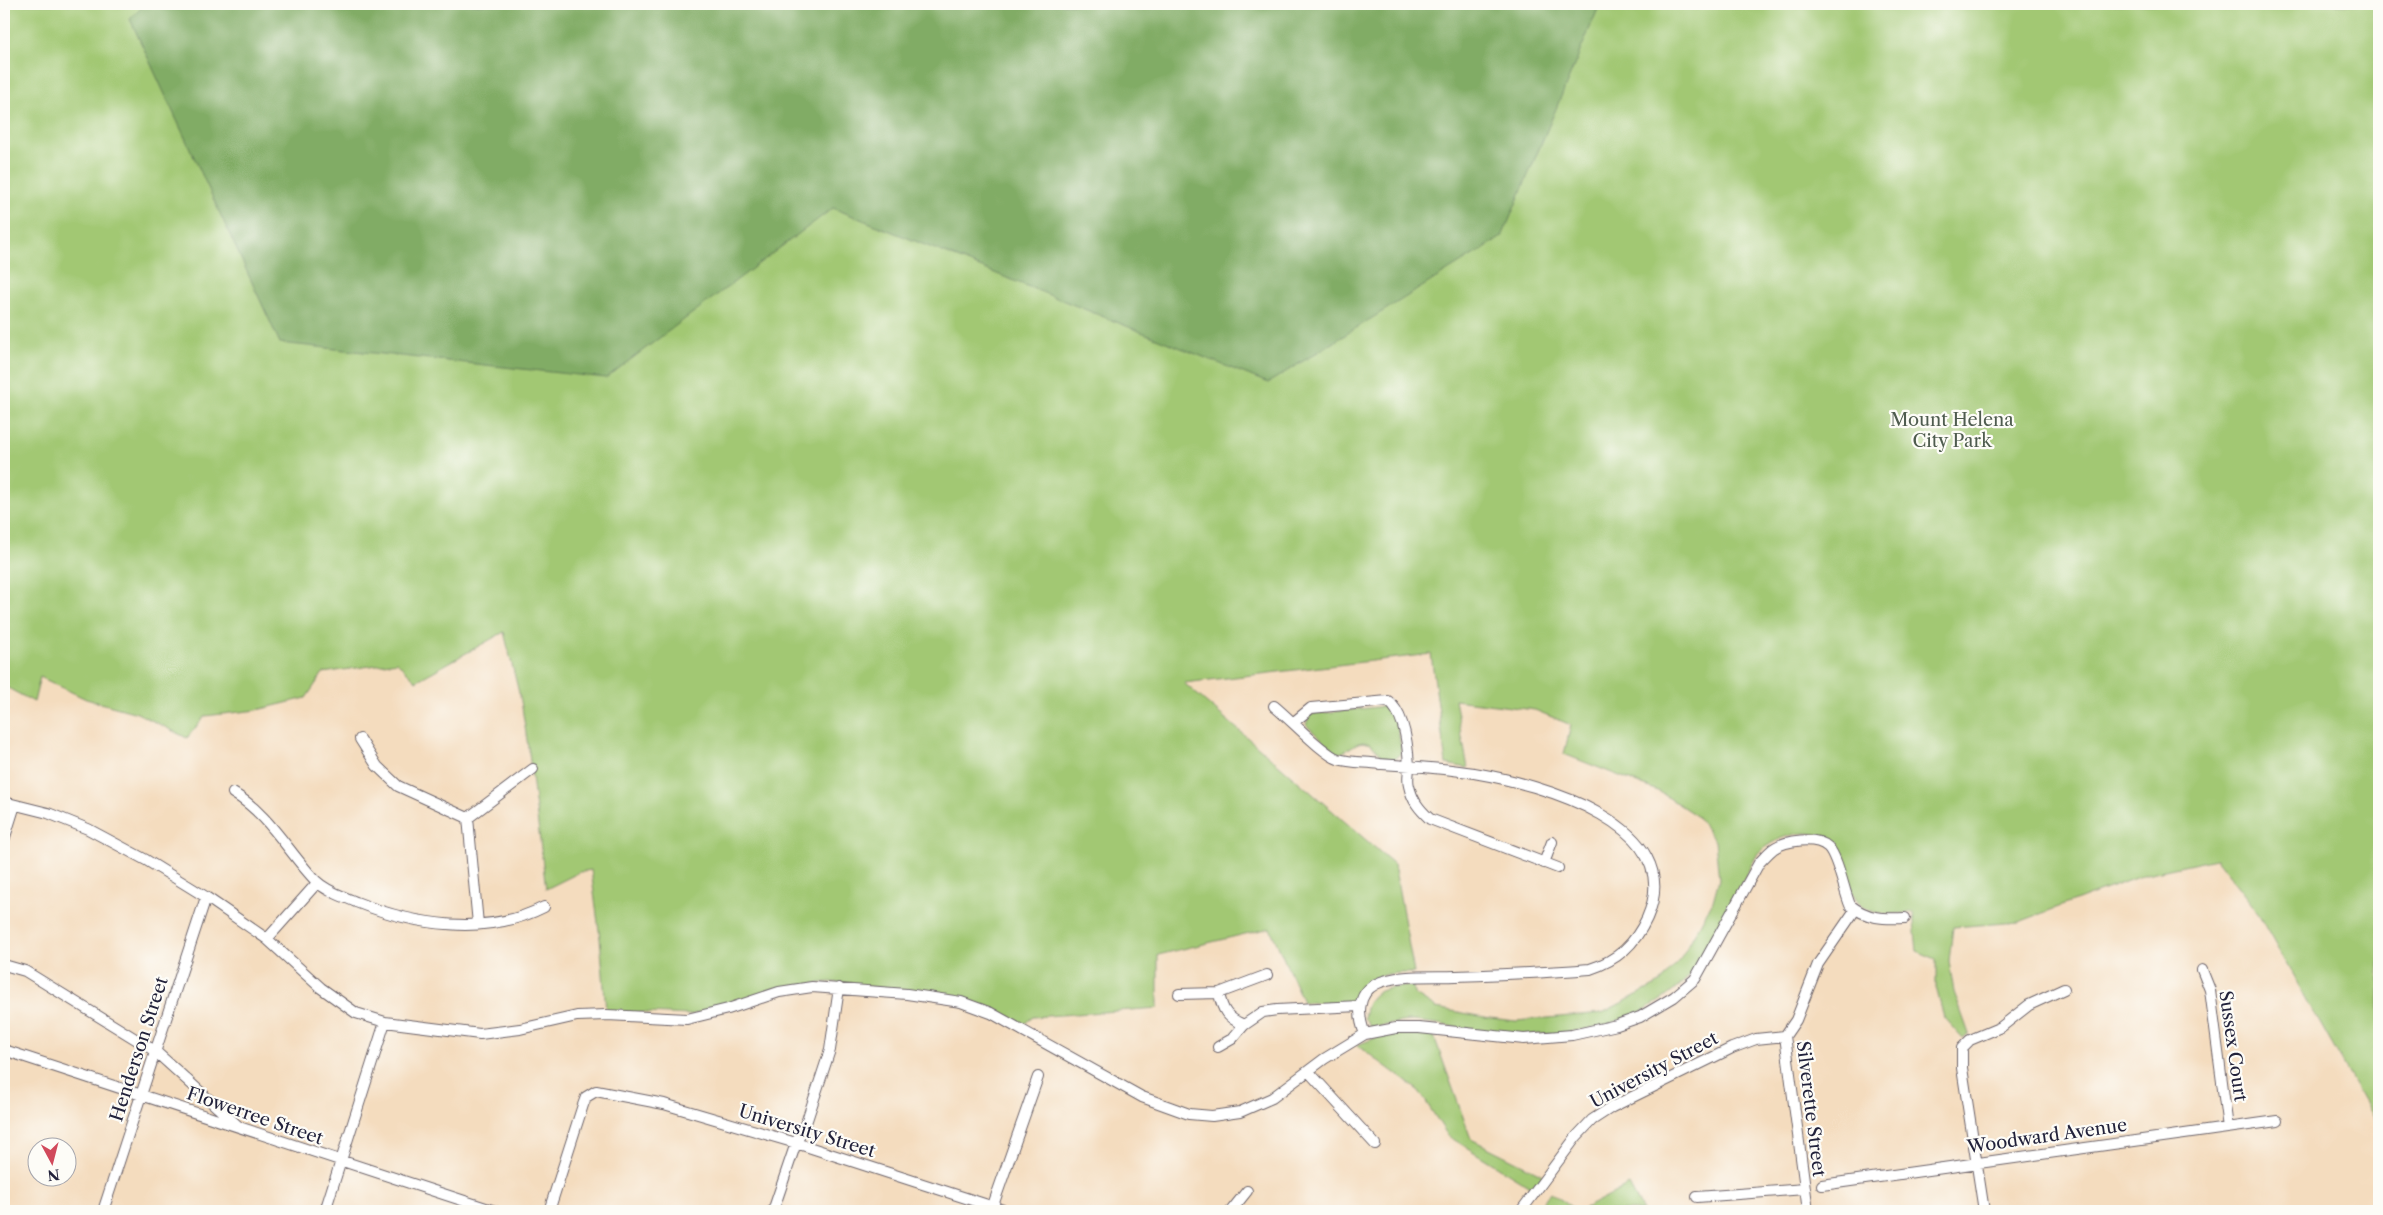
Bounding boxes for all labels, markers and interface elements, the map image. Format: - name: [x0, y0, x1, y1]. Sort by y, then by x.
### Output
- park label: Mount Helena City Park: [1890, 409, 2014, 452]
- street label: Henderson Street: [105, 973, 173, 1124]
- street label: Sussex Court: [2214, 989, 2252, 1104]
- street label: University Street: [1586, 1027, 1722, 1113]
- street label: Silverette Street: [1792, 1040, 1830, 1179]
- street label: Flowerree Street: [184, 1082, 327, 1150]
- street label: University Street: [736, 1100, 879, 1162]
- street label: Woodward Avenue: [1965, 1114, 2128, 1158]
- north arrow: [28, 1138, 78, 1188]
- text: N: [46, 1165, 61, 1185]

